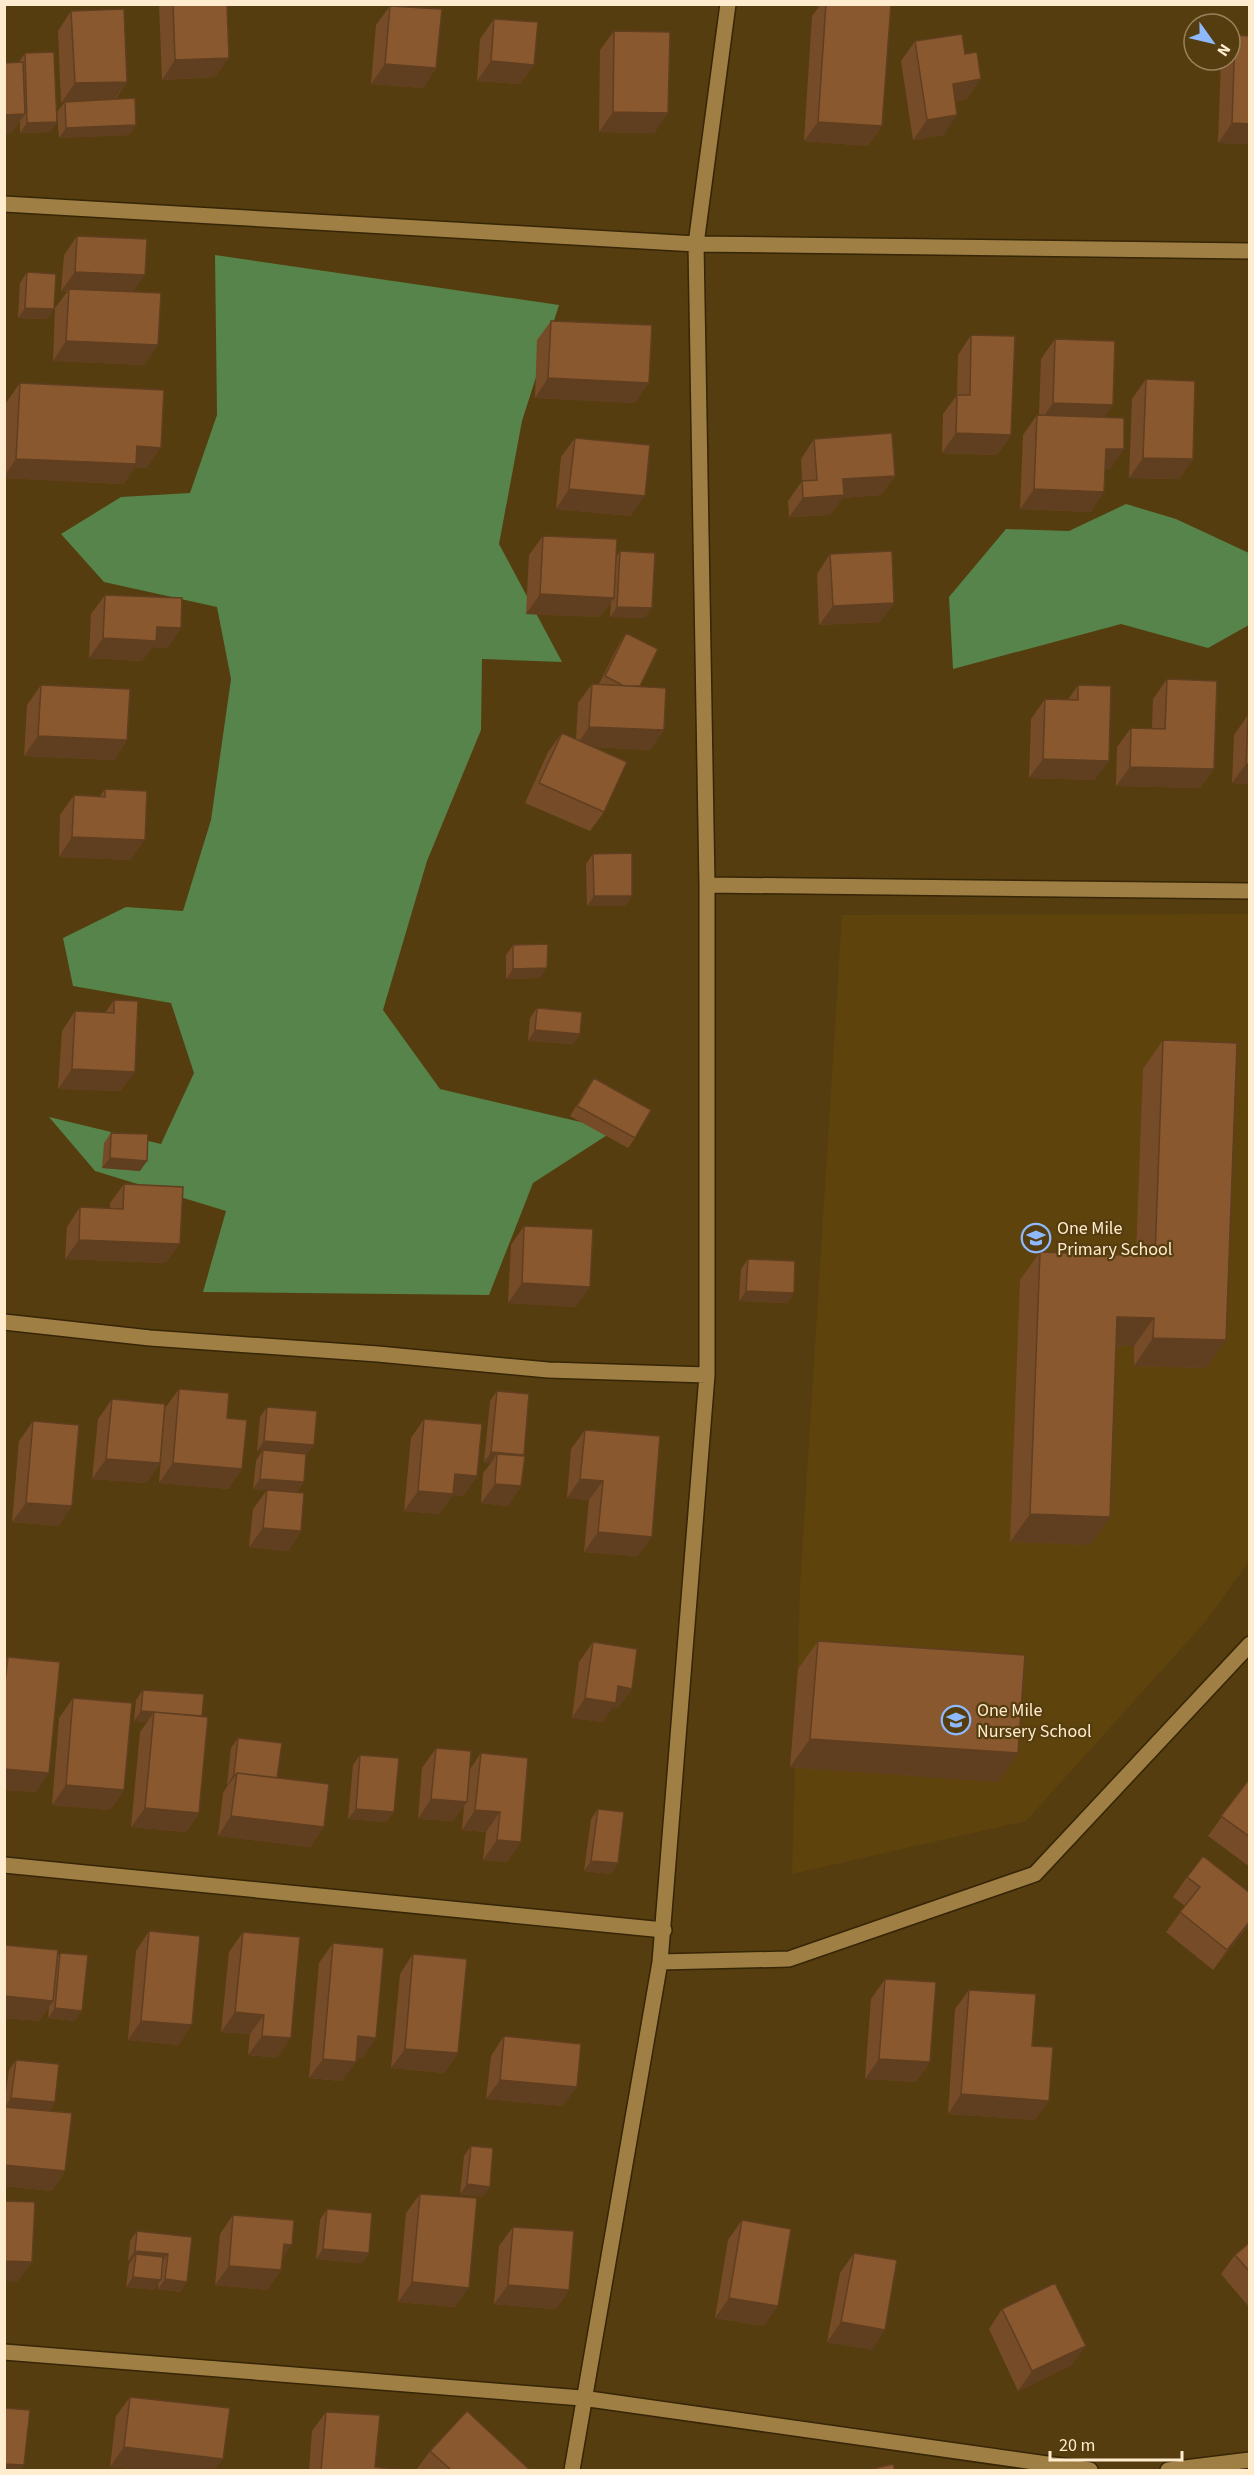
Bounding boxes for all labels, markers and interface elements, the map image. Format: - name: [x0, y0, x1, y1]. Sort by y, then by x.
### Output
- north arrow: [1182, 12, 1242, 72]
- text: N: [1212, 39, 1236, 60]
- place label: One Mile Primary School: [1057, 1216, 1172, 1262]
- school or university icon: One Mile Primary School: [1020, 1222, 1052, 1254]
- place label: One Mile Nursery School: [977, 1698, 1092, 1744]
- school or university icon: One Mile Nursery School: [940, 1704, 972, 1736]
- scale bar: [1050, 2424, 1182, 2462]
- text: 20 m: [1059, 2433, 1095, 2458]

